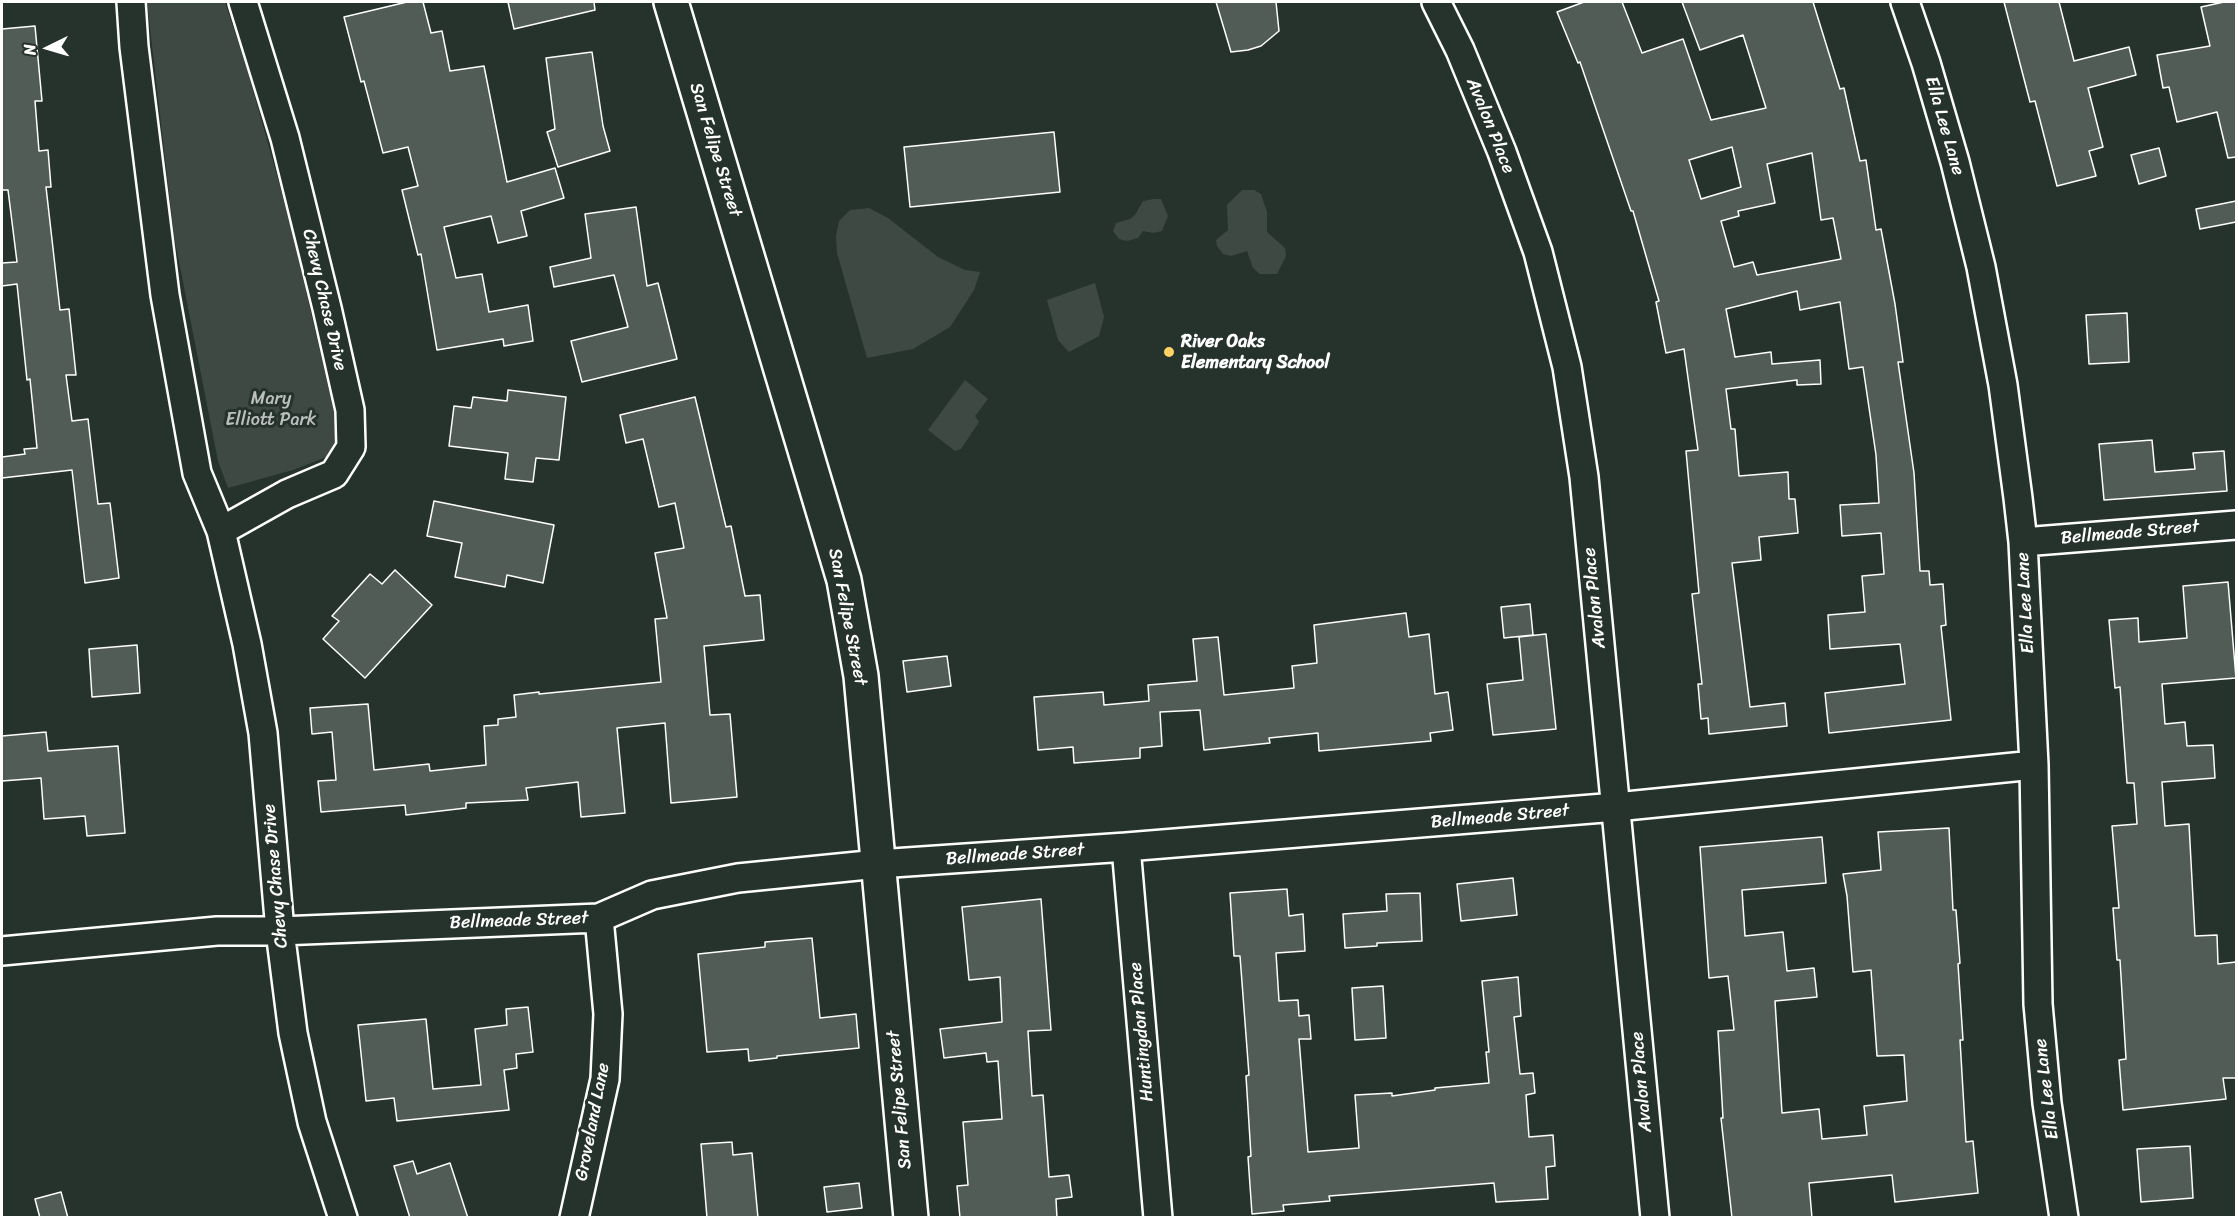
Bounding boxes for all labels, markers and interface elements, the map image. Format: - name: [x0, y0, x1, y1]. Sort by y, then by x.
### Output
- north arrow: [18, 18, 78, 78]
- text: N: [15, 43, 44, 56]
- street label: Ella Lee Lane: [1920, 74, 1968, 178]
- street label: Avalon Place: [1461, 75, 1519, 177]
- street label: San Felipe Street: [684, 80, 746, 220]
- street label: Chevy Chase Drive: [297, 227, 351, 373]
- place label: River Oaks Elementary School: [1181, 331, 1330, 374]
- marker: River Oaks Elementary School: [1162, 345, 1176, 359]
- park label: Mary Elliott Park: [226, 388, 316, 430]
- street label: Bellmeade Street: [2060, 516, 2200, 550]
- street label: San Felipe Street: [823, 547, 871, 687]
- street label: Avalon Place: [1579, 547, 1611, 649]
- street label: Ella Lee Lane: [2013, 552, 2039, 654]
- street label: Bellmeade Street: [1430, 800, 1570, 834]
- street label: Chevy Chase Drive: [259, 803, 293, 949]
- street label: Bellmeade Street: [945, 839, 1085, 871]
- street label: Bellmeade Street: [449, 908, 589, 934]
- street label: Huntingdon Place: [1125, 961, 1159, 1103]
- street label: San Felipe Street: [883, 1030, 917, 1170]
- street label: Avalon Place: [1627, 1031, 1657, 1133]
- street label: Ella Lee Lane: [2030, 1037, 2064, 1141]
- street label: Groveland Lane: [571, 1061, 615, 1183]

